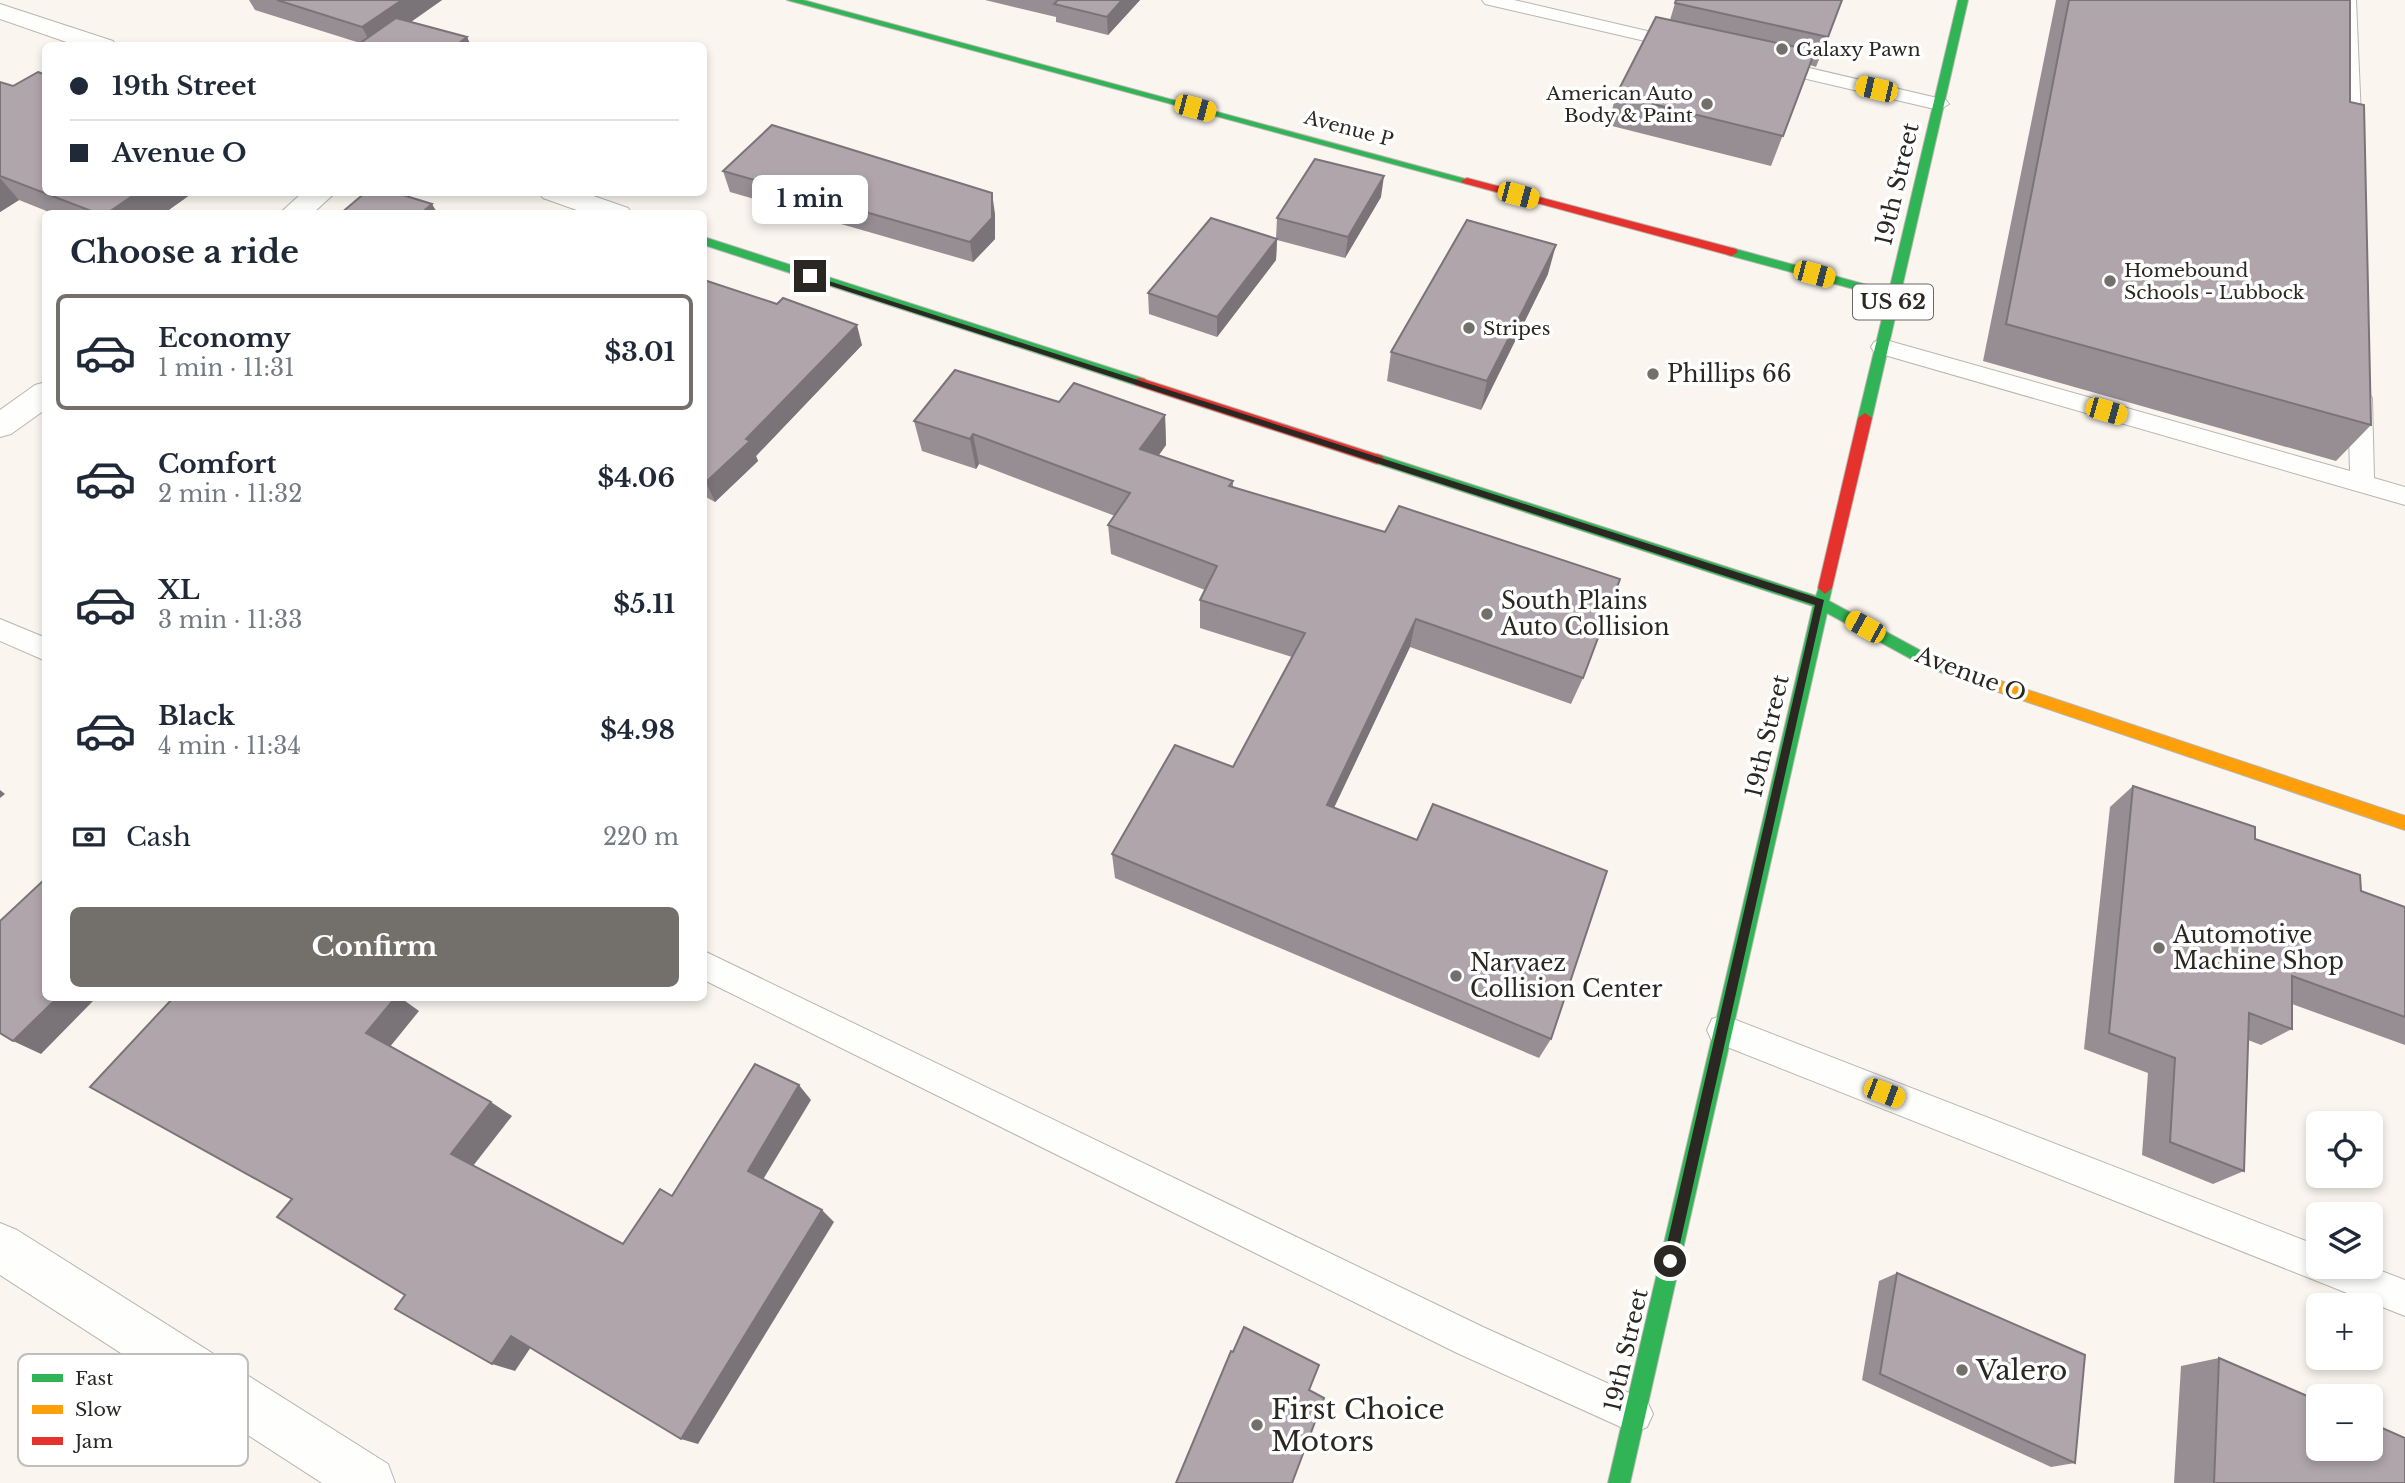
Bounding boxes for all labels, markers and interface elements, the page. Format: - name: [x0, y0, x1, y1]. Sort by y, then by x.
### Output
- place label: Galaxy Pawn: [1796, 38, 1921, 61]
- marker: Galaxy Pawn: [1774, 41, 1790, 57]
- text: 19th Street: [112, 70, 256, 102]
- car: [1854, 74, 1899, 104]
- place label: American Auto Body & Paint: [1545, 82, 1694, 127]
- car: [1172, 92, 1219, 124]
- marker: American Auto Body & Paint: [1699, 96, 1715, 112]
- street label: Avenue P: [1301, 105, 1396, 151]
- street label: 19th Street: [1869, 119, 1925, 248]
- text: Avenue O: [112, 137, 246, 169]
- callout: 1 min: [752, 174, 868, 224]
- car: [1495, 179, 1542, 211]
- text: 1 min: [777, 185, 843, 213]
- text: Choose a ride: [70, 232, 299, 272]
- car: [1791, 258, 1838, 290]
- place label: Homebound Schools - Lubbock: [2124, 259, 2305, 304]
- route end: [794, 260, 826, 292]
- marker: Homebound Schools - Lubbock: [2102, 273, 2118, 289]
- road number: US 62: [1853, 284, 1933, 320]
- place label: Stripes: [1483, 317, 1550, 340]
- marker: Stripes: [1461, 320, 1477, 336]
- icon: car: [74, 321, 137, 384]
- text: Economy: [158, 322, 291, 354]
- text: $3.01: [604, 336, 675, 368]
- text: 1 min · 11:31: [158, 354, 294, 382]
- place label: Phillips 66: [1667, 360, 1792, 388]
- marker: Phillips 66: [1645, 366, 1661, 382]
- car: [2083, 395, 2130, 427]
- icon: car: [74, 447, 137, 510]
- text: Comfort: [158, 448, 276, 480]
- text: $4.06: [598, 462, 675, 494]
- text: 2 min · 11:32: [158, 480, 302, 508]
- icon: car: [74, 573, 137, 636]
- text: XL: [158, 574, 200, 606]
- place label: South Plains Auto Collision: [1500, 587, 1670, 641]
- text: $5.11: [613, 588, 675, 620]
- text: 3 min · 11:33: [158, 606, 302, 634]
- marker: South Plains Auto Collision: [1479, 606, 1495, 622]
- car: [1842, 608, 1889, 646]
- street label: Avenue O: [1911, 640, 2030, 708]
- street label: 19th Street: [1739, 671, 1795, 800]
- icon: car: [74, 699, 137, 762]
- text: Black: [158, 700, 235, 732]
- text: $4.98: [600, 714, 675, 746]
- text: 4 min · 11:34: [158, 732, 301, 760]
- icon: cash: [70, 818, 108, 856]
- text: Cash: [126, 821, 191, 853]
- text: 220 m: [603, 823, 679, 851]
- button: Confirm: [70, 907, 679, 987]
- place label: Automotive Machine Shop: [2172, 921, 2344, 975]
- marker: Automotive Machine Shop: [2151, 940, 2167, 956]
- place label: Narvaez Collision Center: [1470, 949, 1662, 1003]
- marker: Narvaez Collision Center: [1448, 968, 1464, 984]
- car: [1861, 1076, 1908, 1110]
- map controls: [2306, 1111, 2383, 1461]
- button: locate: [2306, 1111, 2383, 1188]
- button: layers: [2306, 1202, 2383, 1279]
- route start: [1654, 1245, 1686, 1277]
- street label: 19th Street: [1598, 1285, 1654, 1414]
- button: +: [2306, 1293, 2383, 1370]
- place label: Valero: [1975, 1353, 2067, 1388]
- legend: [18, 1354, 248, 1466]
- marker: Valero: [1954, 1362, 1970, 1378]
- text: Fast: [75, 1367, 114, 1390]
- button: −: [2306, 1384, 2383, 1461]
- place label: First Choice Motors: [1271, 1392, 1445, 1459]
- text: Slow: [75, 1398, 122, 1421]
- marker: First Choice Motors: [1249, 1417, 1265, 1433]
- text: Jam: [72, 1430, 113, 1453]

